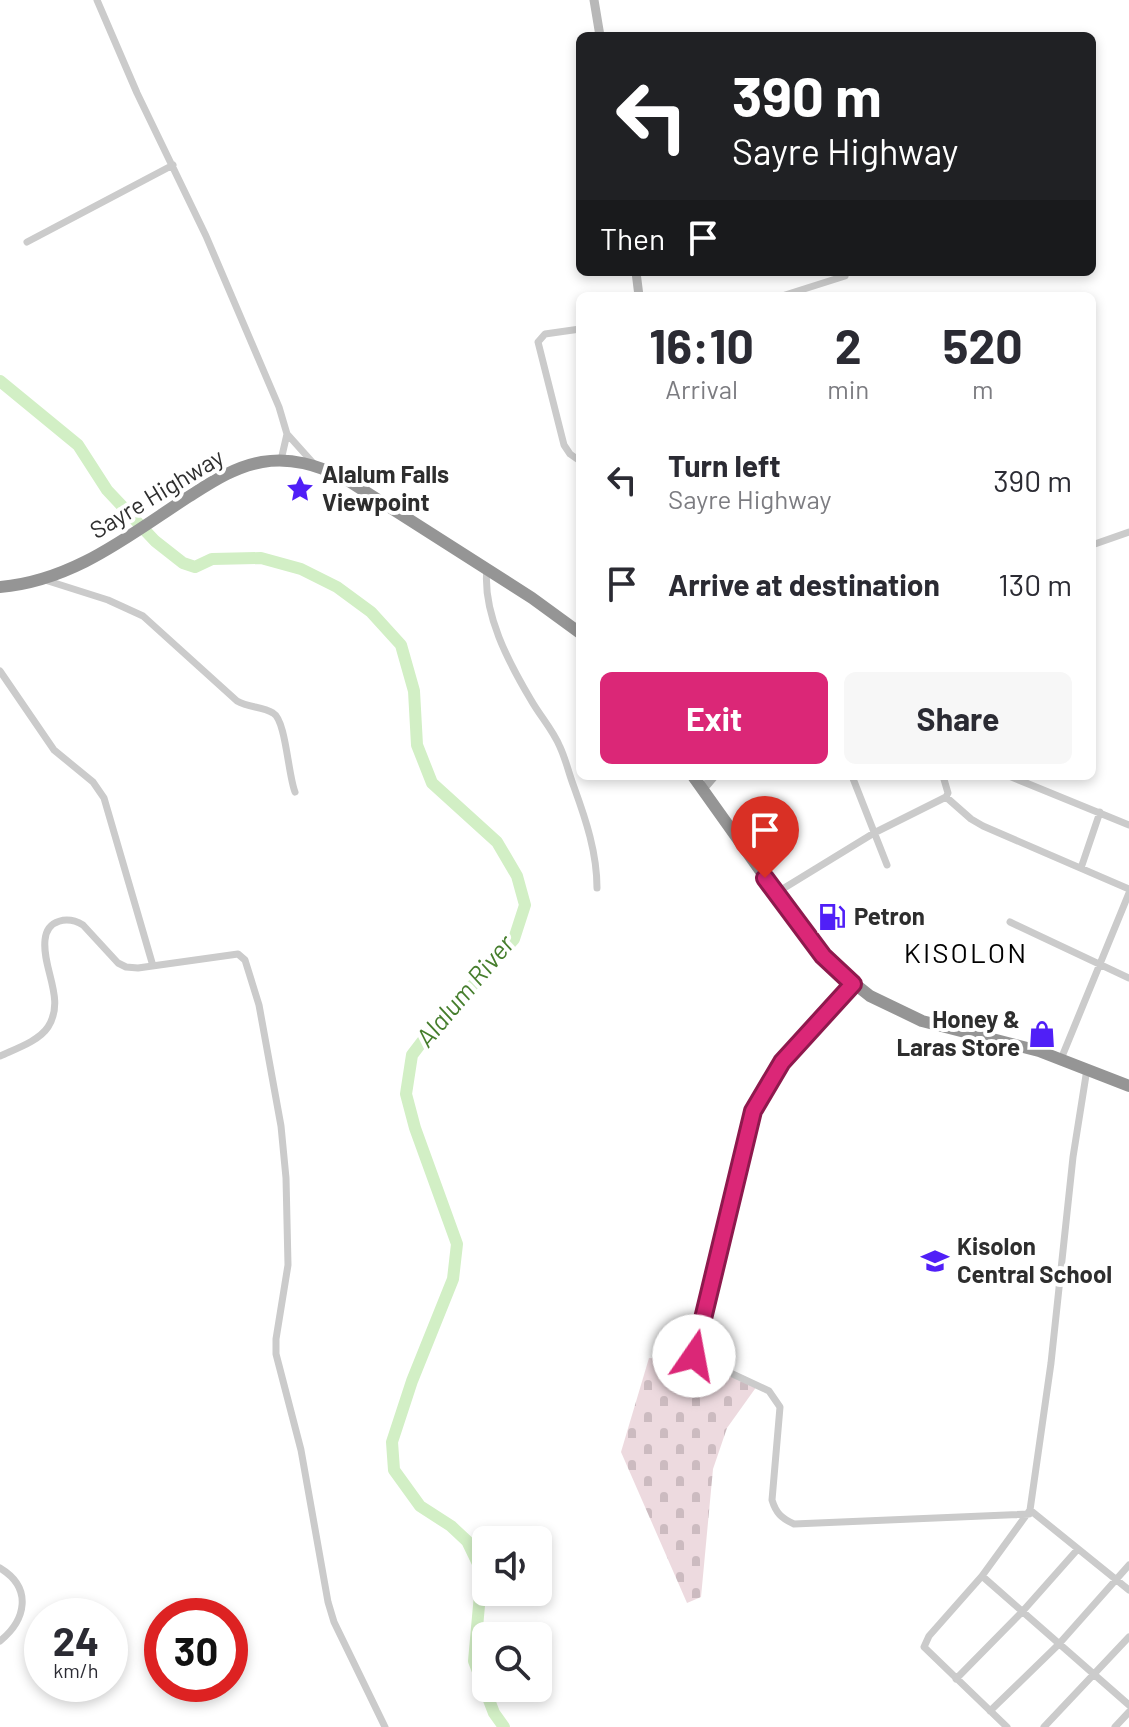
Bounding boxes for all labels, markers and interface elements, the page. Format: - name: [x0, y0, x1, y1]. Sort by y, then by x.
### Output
- text: 390 m: [732, 61, 882, 128]
- icon: left: [600, 64, 704, 168]
- text: Sayre Highway: [732, 129, 958, 172]
- icon: arrive: [681, 216, 725, 260]
- text: Then: [600, 220, 665, 256]
- text: 16:10: [649, 316, 754, 374]
- text: 2: [835, 316, 862, 374]
- text: 520: [943, 316, 1023, 374]
- text: Arrival: [665, 373, 738, 404]
- text: min: [827, 373, 869, 404]
- text: m: [972, 373, 993, 404]
- street label: Sayre Highway: [84, 441, 228, 544]
- text: Turn left: [668, 447, 781, 483]
- icon: left: [600, 458, 644, 502]
- place label: Alalum Falls Viewpoint: [322, 459, 449, 516]
- text: 390 m: [993, 462, 1072, 498]
- place icon: Alalum Falls Viewpoint: [285, 474, 315, 504]
- text: Sayre Highway: [668, 483, 832, 514]
- icon: arrive: [600, 562, 644, 606]
- text: Arrive at destination: [668, 566, 940, 602]
- text: 130 m: [998, 566, 1072, 602]
- button: Exit: [600, 672, 828, 764]
- button: Share: [844, 672, 1072, 764]
- pin: [731, 796, 799, 878]
- icon: arrive: [743, 808, 787, 852]
- place label: Petron: [854, 901, 925, 930]
- fuel station icon: Petron: [817, 902, 847, 932]
- water label: Alalum River: [408, 927, 520, 1052]
- district label: KISOLON: [904, 935, 1028, 969]
- place label: Honey & Laras Store: [896, 1004, 1020, 1061]
- shop icon: Honey & Laras Store: [1027, 1019, 1057, 1049]
- place label: Kisolon Central School: [957, 1231, 1112, 1288]
- school or university icon: Kisolon Central School: [920, 1246, 950, 1276]
- position arrow: [652, 1314, 736, 1398]
- map controls: [472, 1526, 552, 1702]
- button: sound: [472, 1526, 552, 1606]
- speed limit sign: 30: [144, 1598, 248, 1702]
- text: 24: [53, 1616, 99, 1664]
- button: search: [472, 1622, 552, 1702]
- text: km/h: [53, 1658, 99, 1682]

